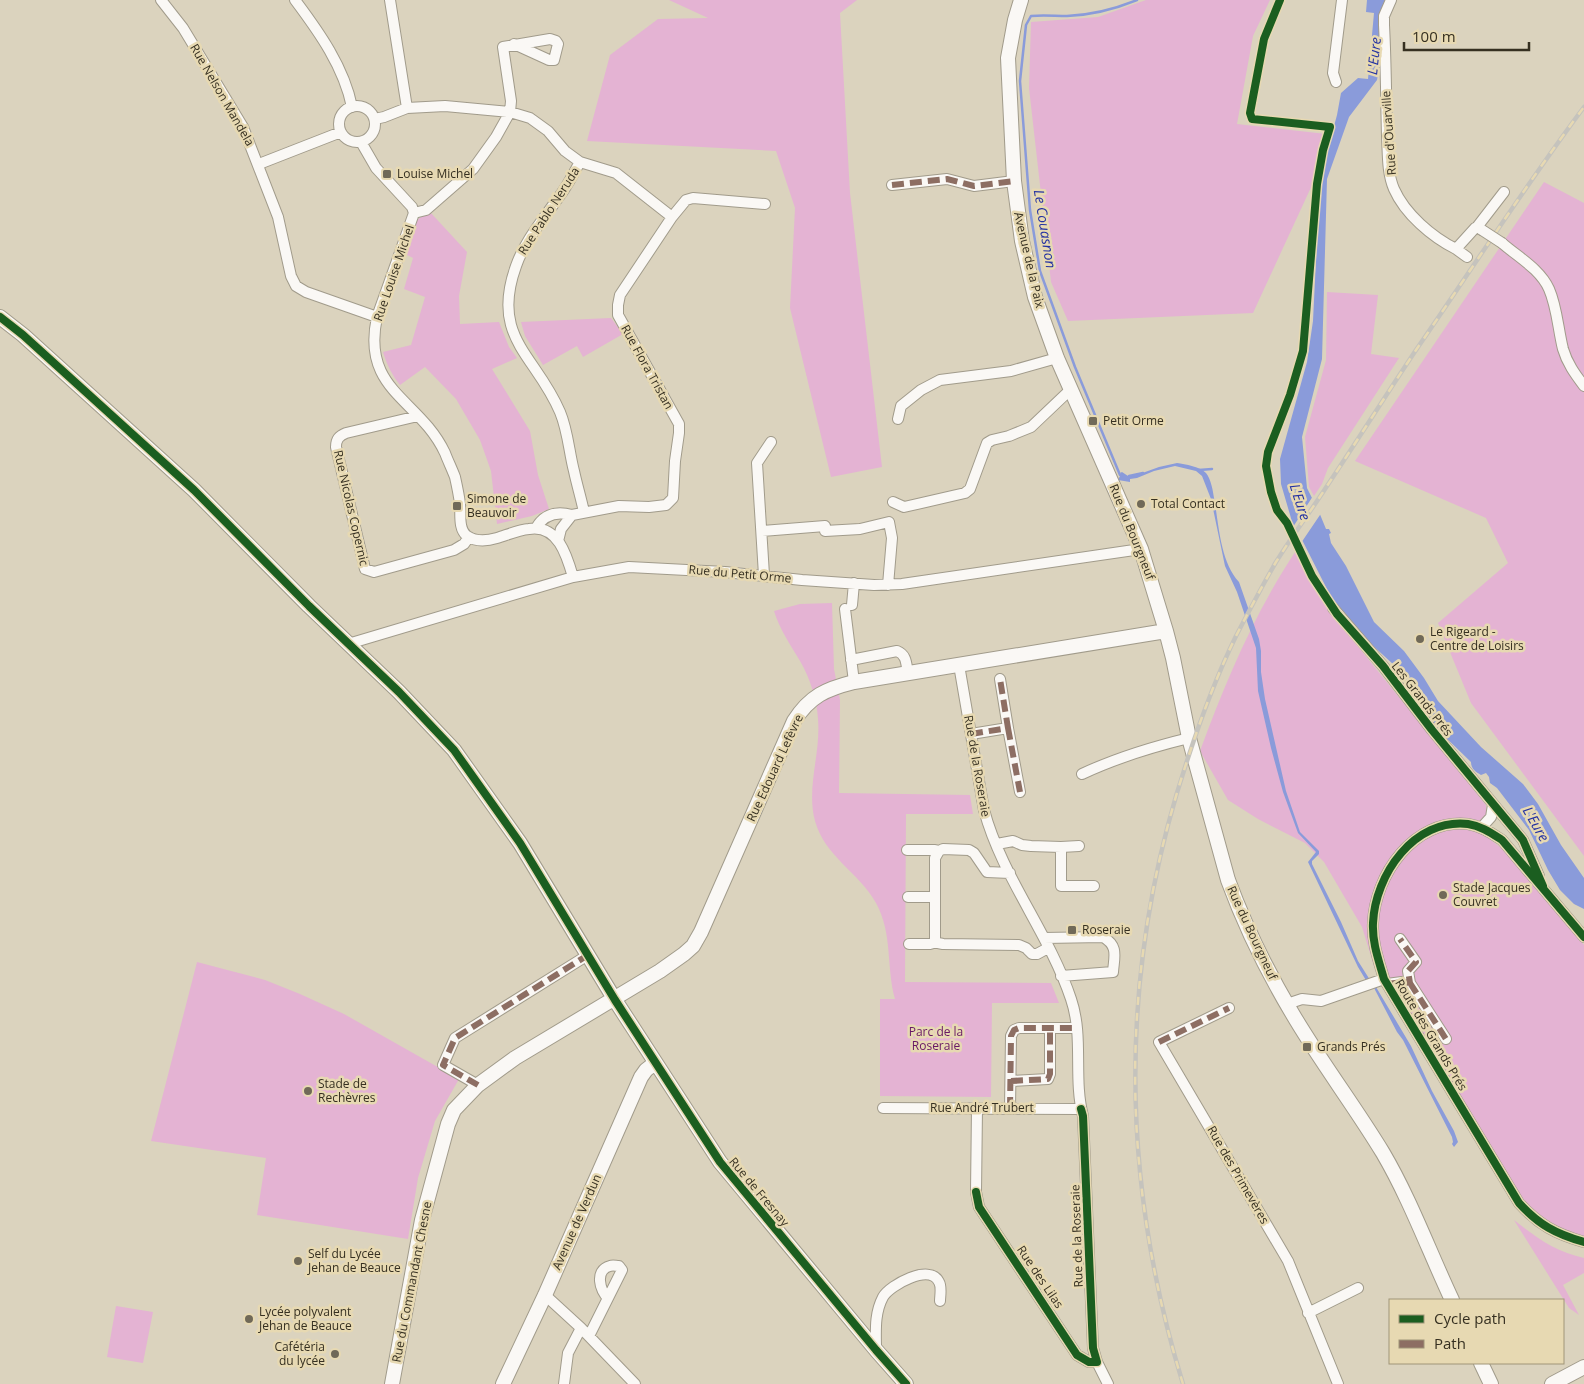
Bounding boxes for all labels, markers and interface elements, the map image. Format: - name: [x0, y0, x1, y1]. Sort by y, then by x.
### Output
- scale bar: [1404, 20, 1529, 52]
- text: 100 m: [1412, 26, 1456, 46]
- water label: L'Eure: [1362, 36, 1385, 76]
- street label: Rue Nelson Mandela: [186, 41, 259, 149]
- street label: Rue d'Ouarville: [1377, 90, 1400, 176]
- street label: Rue Pablo Neruda: [514, 164, 583, 258]
- place label: Louise Michel: [397, 165, 473, 182]
- marker: Louise Michel: [381, 168, 393, 180]
- water label: Le Couasnon: [1030, 188, 1061, 270]
- street label: Avenue de la Paix: [1010, 210, 1049, 310]
- street label: Rue Louise Michel: [369, 222, 418, 323]
- street label: Rue Flora Tristan: [617, 321, 678, 412]
- place label: Petit Orme: [1103, 412, 1164, 429]
- marker: Petit Orme: [1087, 415, 1099, 427]
- street label: Rue Nicolas Copernic: [330, 448, 373, 568]
- street label: Rue du Bourgneuf: [1106, 481, 1160, 583]
- water label: L'Eure: [1286, 481, 1315, 523]
- place label: Simone de Beauvoir: [467, 490, 526, 521]
- place label: Total Contact: [1151, 495, 1225, 512]
- marker: Total Contact: [1135, 498, 1147, 510]
- marker: Simone de Beauvoir: [451, 500, 463, 512]
- street label: Rue du Petit Orme: [688, 561, 792, 586]
- place label: Le Rigeard - Centre de Loisirs: [1430, 623, 1524, 654]
- marker: Le Rigeard - Centre de Loisirs: [1414, 633, 1426, 645]
- street label: Les Grands Prés: [1388, 658, 1457, 740]
- street label: Rue Edouard Lefèvre: [742, 711, 807, 824]
- street label: Rue de la Roseraie: [960, 714, 995, 818]
- water label: L'Eure: [1519, 803, 1554, 845]
- place label: Stade Jacques Couvret: [1453, 879, 1531, 910]
- street label: Rue du Bourgneuf: [1223, 883, 1282, 983]
- marker: Stade Jacques Couvret: [1437, 889, 1449, 901]
- place label: Roseraie: [1082, 921, 1131, 938]
- marker: Roseraie: [1066, 924, 1078, 936]
- street label: Route des Grands Prés: [1391, 976, 1472, 1094]
- park label: Parc de la Roseraie: [909, 1023, 963, 1054]
- place label: Grands Prés: [1317, 1038, 1386, 1055]
- marker: Grands Prés: [1301, 1041, 1313, 1053]
- place label: Stade de Rechèvres: [318, 1075, 376, 1106]
- marker: Stade de Rechèvres: [302, 1085, 314, 1097]
- street label: Rue André Trubert: [930, 1099, 1034, 1116]
- street label: Rue des Primevères: [1203, 1123, 1274, 1227]
- street label: Rue de Fresnay: [725, 1153, 794, 1231]
- street label: Avenue de Verdun: [548, 1171, 605, 1272]
- street label: Rue de la Roseraie: [1066, 1184, 1087, 1288]
- street label: Rue du Commandant Chesne: [388, 1200, 436, 1364]
- street label: Rue des Lilas: [1013, 1242, 1068, 1312]
- place label: Self du Lycée Jehan de Beauce: [307, 1245, 401, 1276]
- marker: Self du Lycée Jehan de Beauce: [292, 1255, 304, 1267]
- legend: [1389, 1299, 1564, 1364]
- place label: Lycée polyvalent Jehan de Beauce: [258, 1303, 352, 1334]
- text: Cycle path: [1434, 1308, 1506, 1328]
- marker: Lycée polyvalent Jehan de Beauce: [243, 1313, 255, 1325]
- text: Path: [1434, 1333, 1466, 1353]
- place label: Cafétéria du lycée: [274, 1338, 325, 1369]
- marker: Cafétéria du lycée: [329, 1348, 341, 1360]

